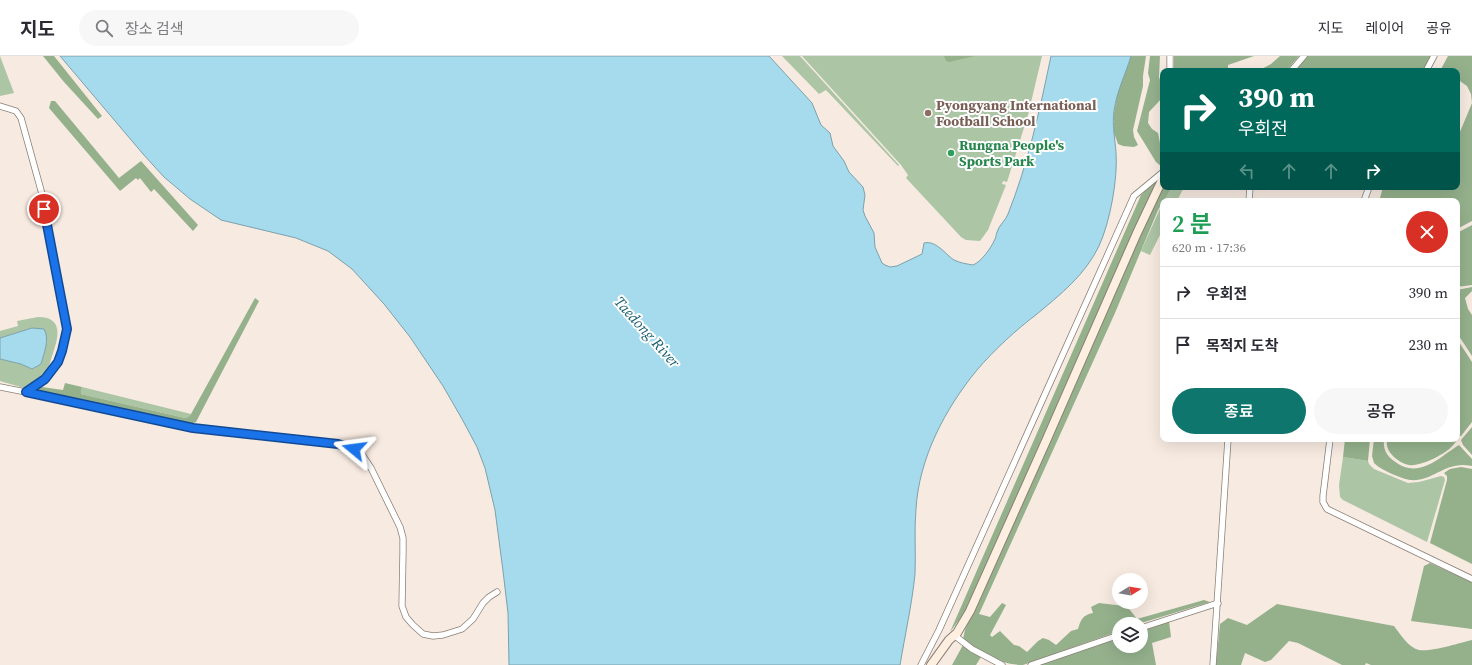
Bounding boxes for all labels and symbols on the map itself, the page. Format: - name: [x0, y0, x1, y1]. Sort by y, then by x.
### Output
- place label: Pyongyang International Football School: [936, 95, 1097, 131]
- marker: Pyongyang International Football School: [923, 108, 933, 118]
- place label: Rungna People's Sports Park: [959, 135, 1065, 171]
- marker: Rungna People's Sports Park: [946, 148, 956, 158]
- pin: [27, 192, 61, 226]
- water label: Taedong River: [610, 291, 686, 373]
- position arrow: [333, 428, 375, 470]
- north arrow: [1112, 573, 1148, 609]

